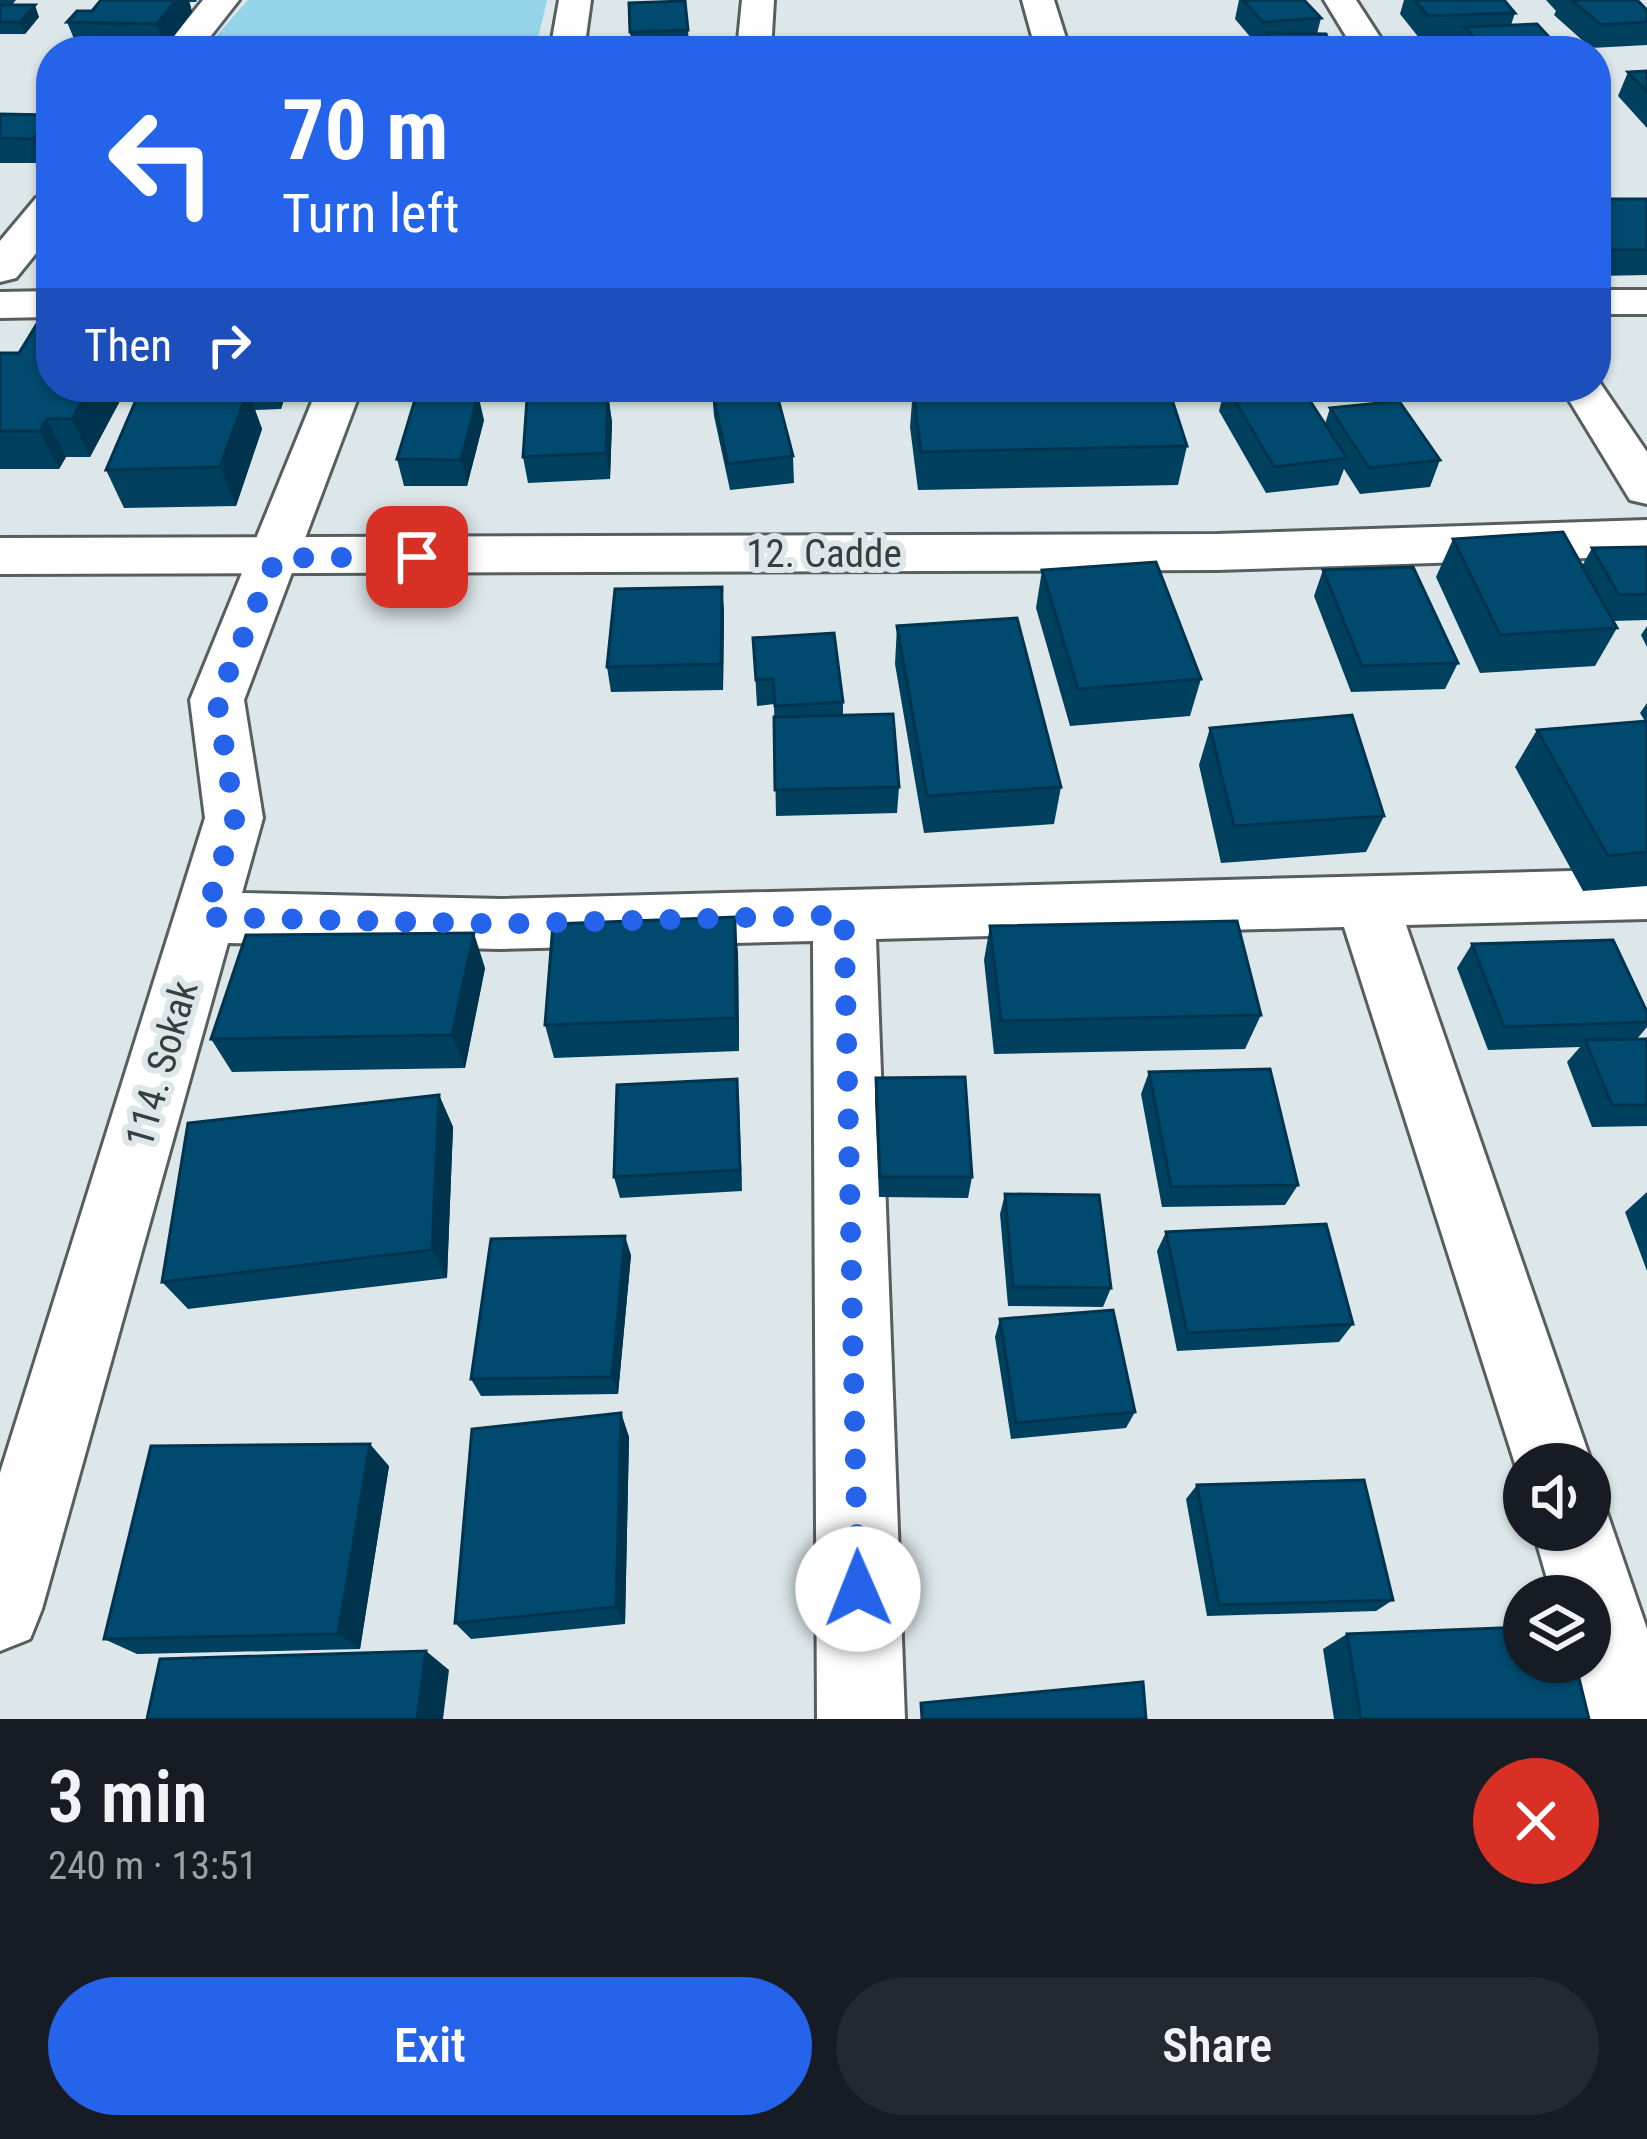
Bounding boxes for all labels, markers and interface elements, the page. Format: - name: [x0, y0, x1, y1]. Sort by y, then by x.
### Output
- text: 70 m: [282, 81, 449, 180]
- icon: left: [84, 84, 240, 240]
- text: Turn left: [282, 182, 459, 245]
- icon: right: [196, 312, 262, 378]
- text: Then: [84, 319, 172, 372]
- pin: [366, 506, 468, 608]
- icon: arrive: [384, 524, 450, 590]
- street label: 12. Cadde: [746, 531, 902, 577]
- street label: 114. Sokak: [116, 975, 208, 1152]
- map controls: [1503, 1443, 1611, 1683]
- button: sound: [1503, 1443, 1611, 1551]
- position arrow: [795, 1526, 921, 1652]
- button: layers: [1503, 1575, 1611, 1683]
- text: 3 min: [48, 1755, 207, 1840]
- button: close: [1473, 1758, 1599, 1884]
- text: 240 m · 13:51: [48, 1843, 258, 1889]
- button: Exit: [48, 1977, 812, 2115]
- button: Share: [836, 1977, 1599, 2115]

